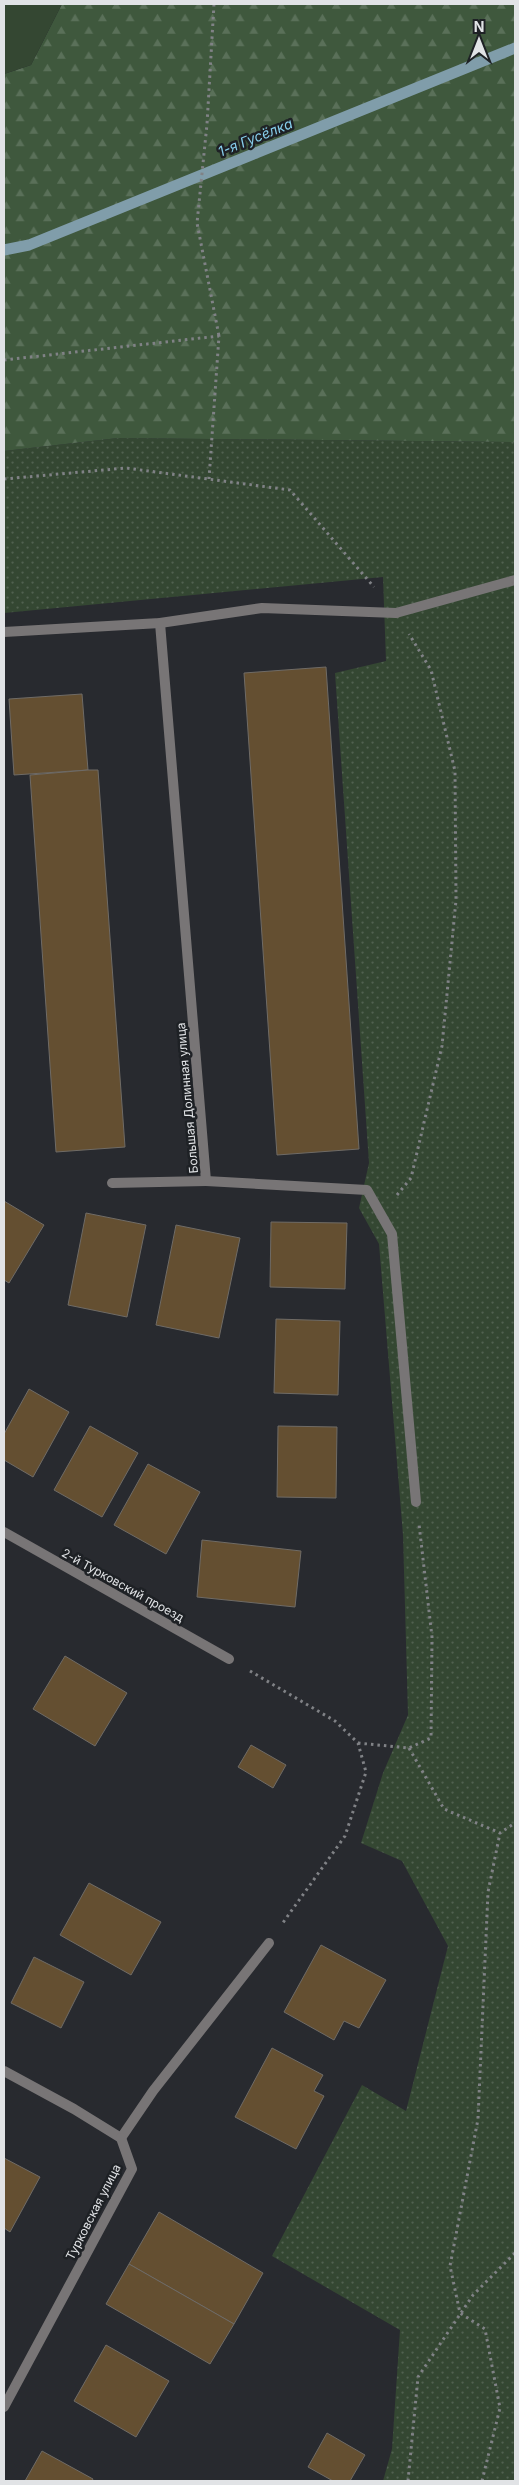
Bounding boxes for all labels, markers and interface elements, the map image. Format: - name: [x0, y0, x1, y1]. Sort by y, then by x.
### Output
- north arrow: [454, 15, 504, 65]
- text: N: [474, 18, 484, 35]
- water label: 1-я Гусёлка: [215, 114, 295, 160]
- street label: Большая Долинная улица: [173, 1022, 201, 1174]
- street label: 2-й Турковский проезд: [59, 1545, 187, 1625]
- street label: Турковская улица: [62, 2162, 124, 2262]

